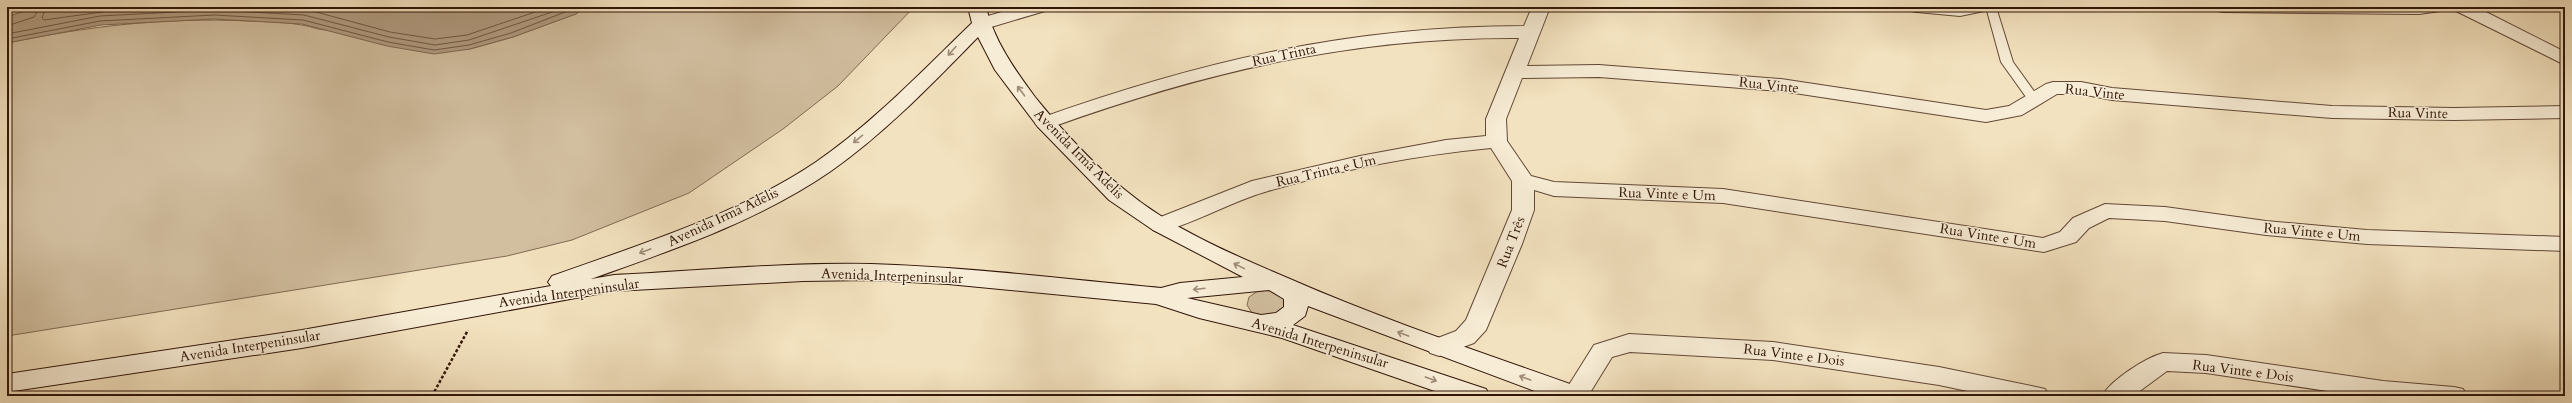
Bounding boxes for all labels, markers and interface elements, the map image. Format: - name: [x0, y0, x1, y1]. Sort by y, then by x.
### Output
- street label: Rua Trinta: [1250, 39, 1318, 71]
- one-way arrow: [948, 45, 957, 56]
- street label: Rua Vinte: [1738, 72, 1800, 98]
- street label: Rua Vinte: [2064, 79, 2126, 105]
- one-way arrow: [1017, 85, 1025, 96]
- street label: Rua Vinte: [2388, 103, 2448, 123]
- street label: Avenida Irmã Adelis: [1030, 105, 1128, 203]
- one-way arrow: [852, 135, 863, 143]
- street label: Rua Trinta e Um: [1274, 150, 1378, 192]
- street label: Avenida Irmã Adelis: [665, 183, 782, 251]
- street label: Rua Vinte e Um: [1618, 183, 1716, 205]
- street label: Rua Três: [1493, 213, 1530, 270]
- street label: Rua Vinte e Um: [2263, 218, 2361, 246]
- street label: Rua Vinte e Um: [1938, 219, 2038, 253]
- one-way arrow: [639, 248, 651, 256]
- one-way arrow: [1234, 262, 1246, 269]
- street label: Avenida Interpeninsular: [821, 264, 964, 288]
- street label: Avenida Interpeninsular: [497, 274, 641, 312]
- one-way arrow: [1193, 285, 1206, 293]
- street label: Avenida Interpeninsular: [1249, 313, 1391, 373]
- street label: Avenida Interpeninsular: [178, 325, 322, 366]
- one-way arrow: [1397, 329, 1409, 337]
- street label: Rua Vinte e Dois: [1742, 339, 1846, 371]
- street label: Rua Vinte e Dois: [2191, 355, 2295, 387]
- one-way arrow: [1519, 374, 1532, 381]
- one-way arrow: [1425, 376, 1437, 384]

